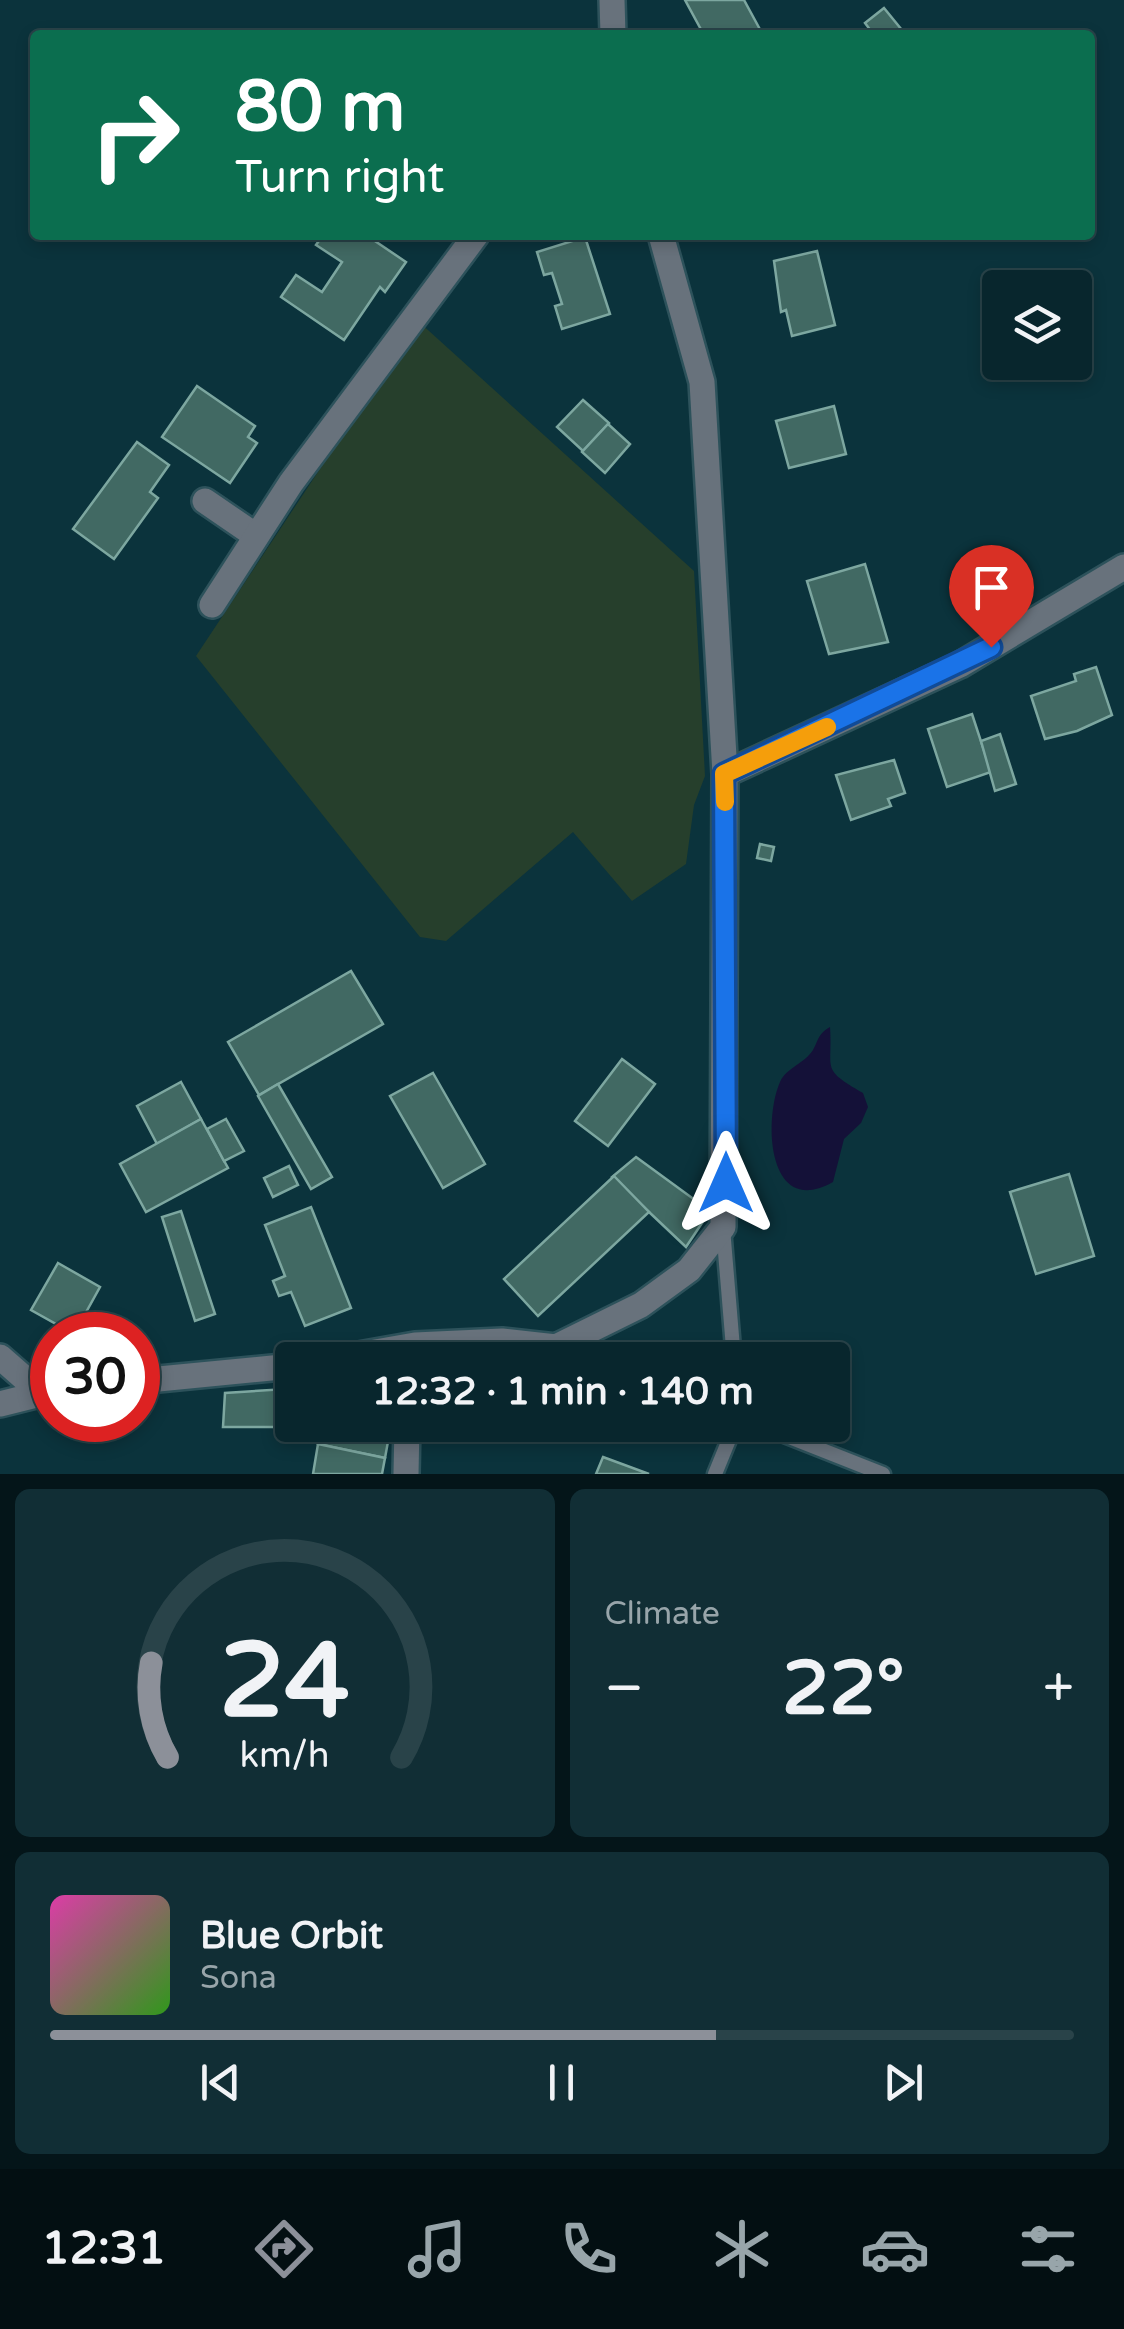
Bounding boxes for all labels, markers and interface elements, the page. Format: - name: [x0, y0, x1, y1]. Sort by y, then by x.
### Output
- text: 80 m: [235, 66, 405, 150]
- icon: right: [70, 70, 200, 200]
- text: Turn right: [235, 151, 444, 205]
- map controls: [982, 270, 1092, 380]
- button: layers: [982, 270, 1092, 380]
- pin: [949, 545, 1034, 648]
- icon: arrive: [964, 560, 1019, 615]
- position arrow: [674, 1131, 778, 1235]
- speed limit sign: 30: [30, 1312, 160, 1442]
- text: 12:32 · 1 min · 140 m: [371, 1369, 754, 1415]
- text: Climate: [605, 1595, 720, 1633]
- text: 24: [219, 1620, 350, 1745]
- text: 22°: [782, 1644, 905, 1734]
- text: −: [605, 1656, 644, 1722]
- text: +: [1043, 1656, 1074, 1722]
- text: km/h: [240, 1734, 330, 1777]
- text: Blue Orbit: [200, 1913, 383, 1959]
- text: Sona: [200, 1959, 277, 1997]
- icon: previous: [193, 2055, 248, 2110]
- icon: pause: [534, 2055, 589, 2110]
- icon: next: [876, 2055, 931, 2110]
- icon: directions: [249, 2214, 319, 2284]
- icon: music: [402, 2214, 472, 2284]
- icon: phone: [554, 2214, 624, 2284]
- icon: climate: [707, 2214, 777, 2284]
- icon: car: [860, 2214, 930, 2284]
- icon: filters: [1013, 2214, 1083, 2284]
- text: 12:31: [41, 2222, 166, 2276]

